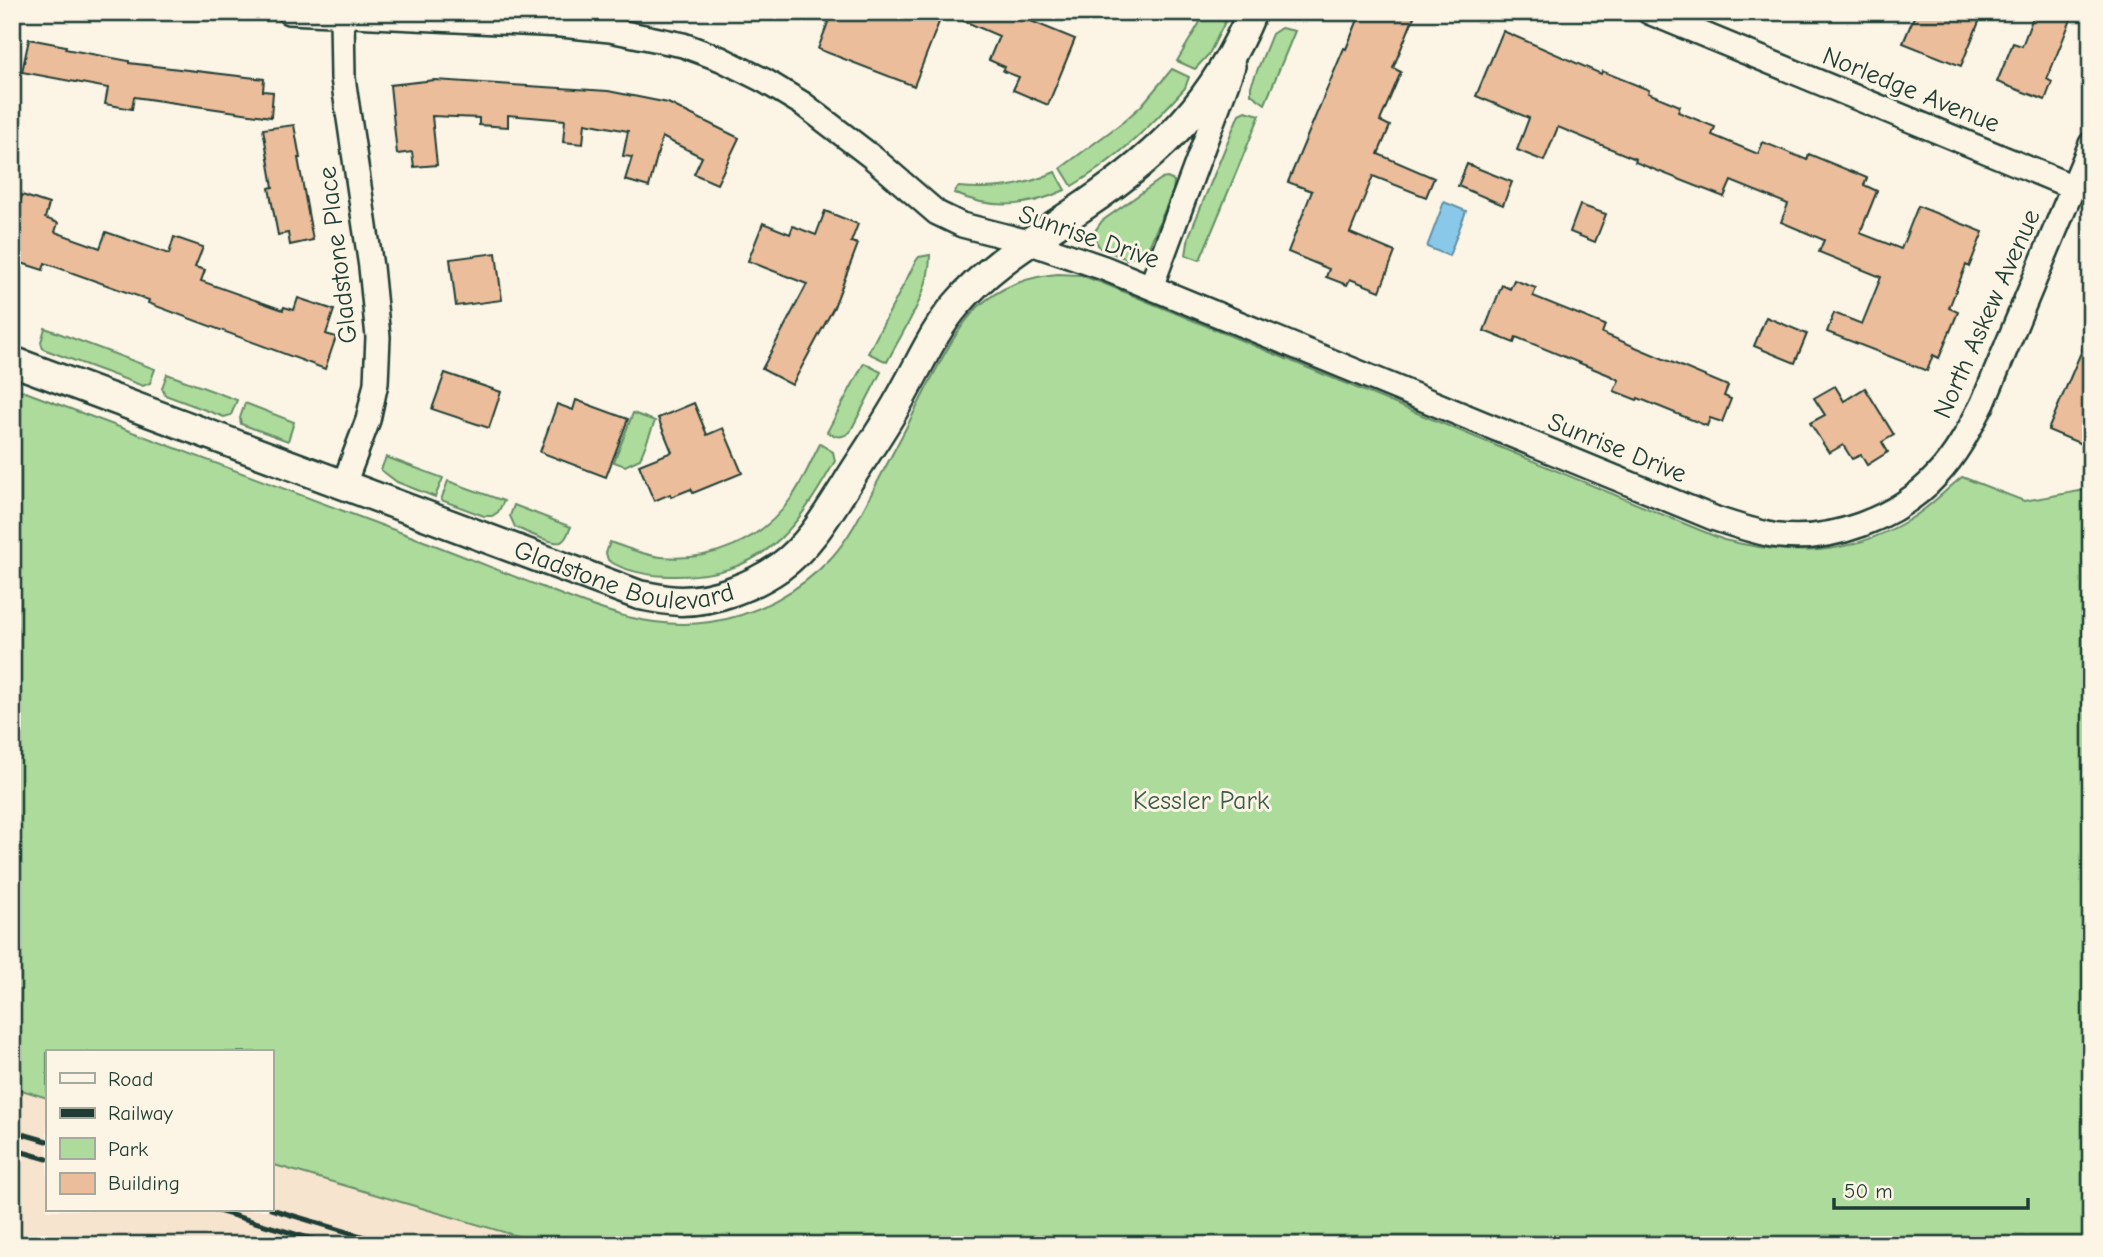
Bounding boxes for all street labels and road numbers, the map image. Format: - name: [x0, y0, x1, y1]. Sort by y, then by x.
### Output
- street label: Norledge Avenue: [1818, 41, 2004, 139]
- street label: Gladstone Place: [312, 165, 364, 345]
- street label: Sunrise Drive: [1015, 199, 1163, 275]
- street label: North Askew Avenue: [1927, 205, 2047, 423]
- street label: Sunrise Drive: [1543, 407, 1691, 489]
- street label: Gladstone Boulevard: [510, 535, 738, 616]

